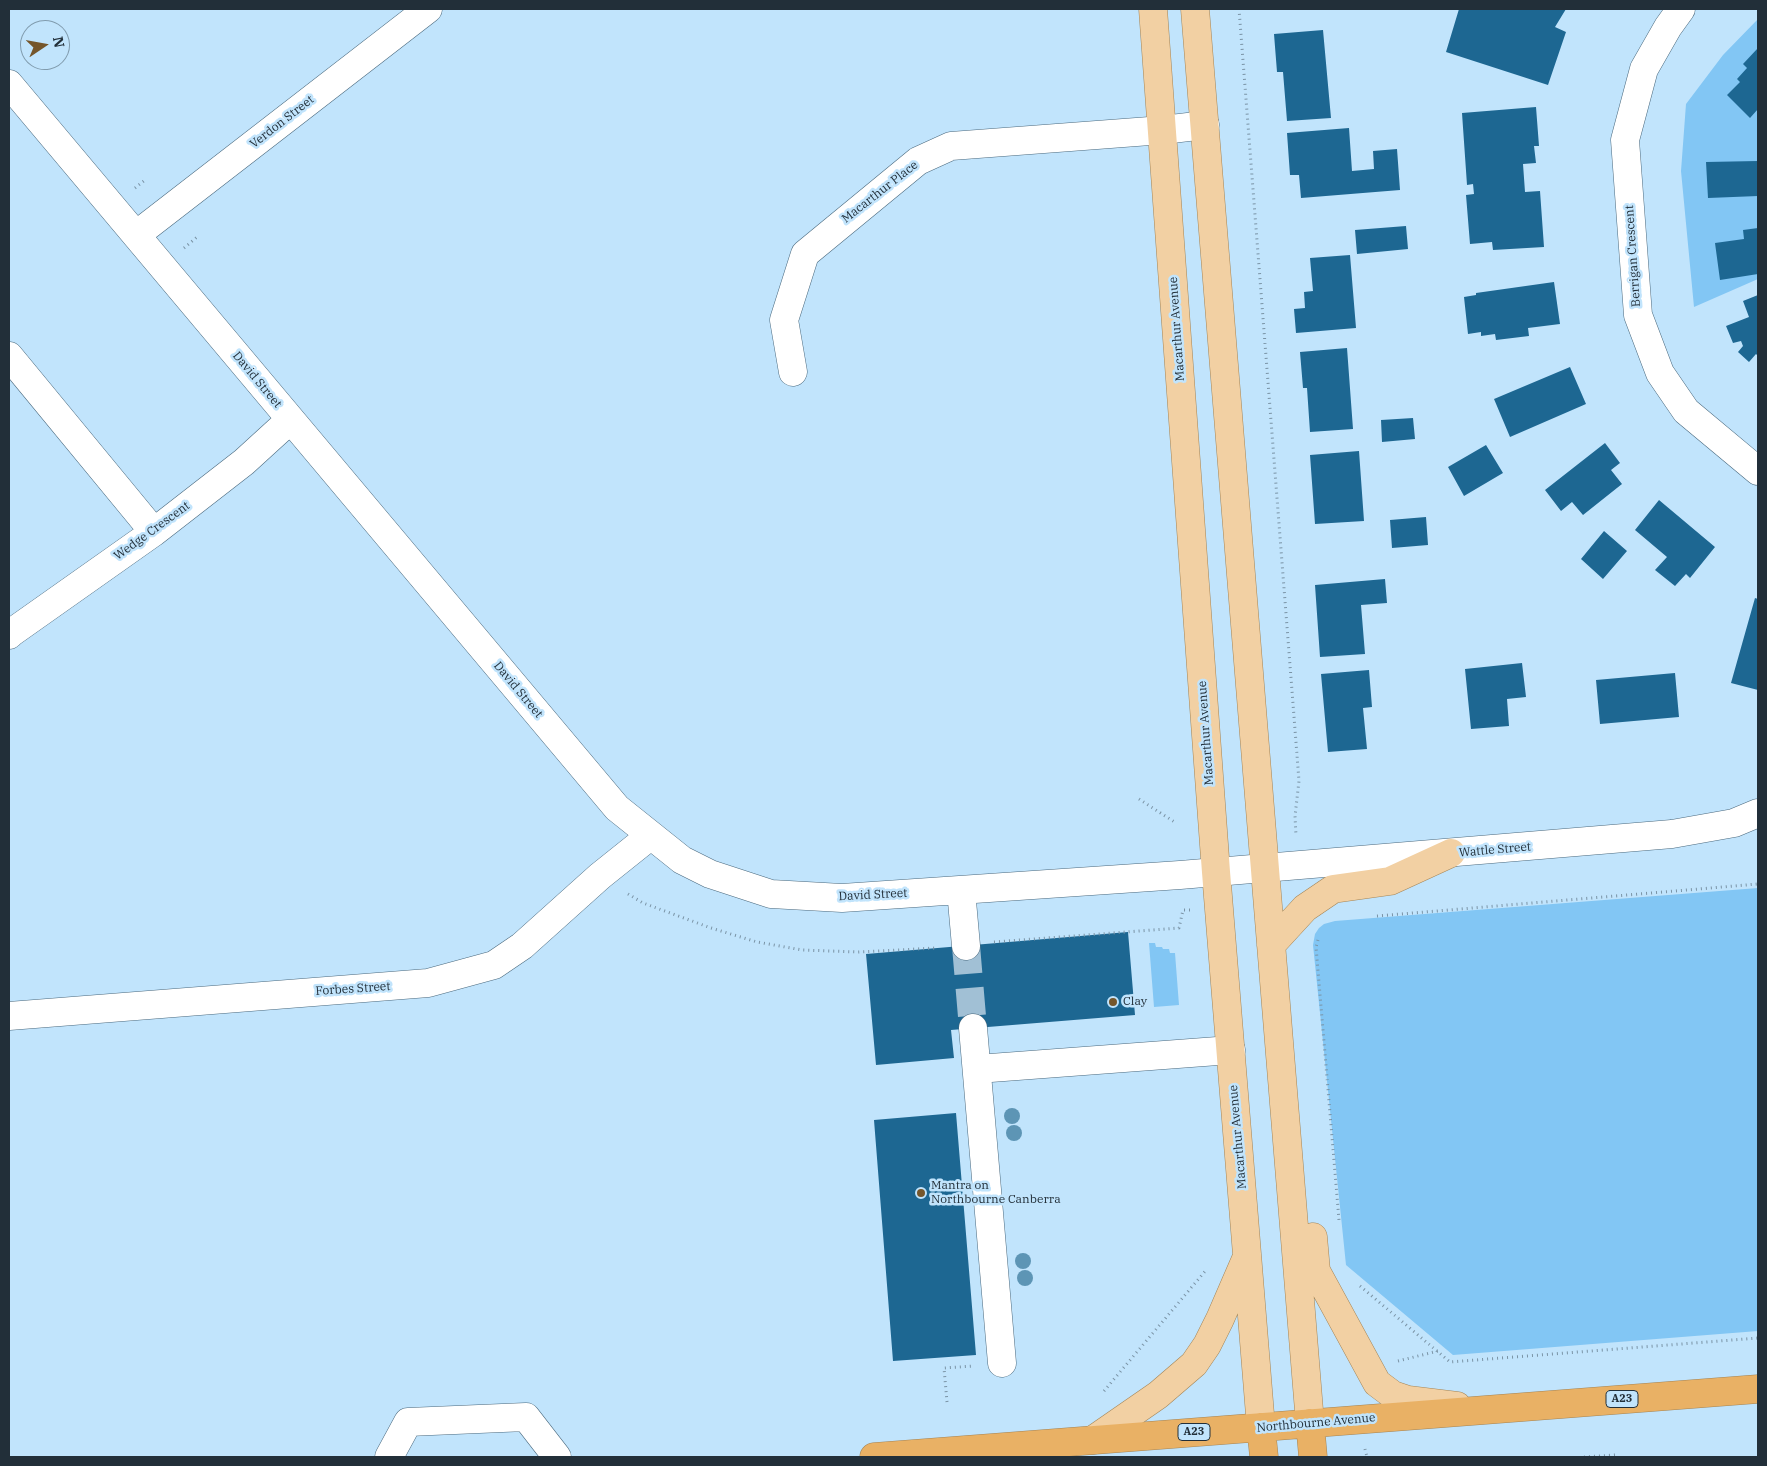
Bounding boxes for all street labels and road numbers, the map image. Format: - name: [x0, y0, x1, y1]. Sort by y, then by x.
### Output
- street label: Verdon Street: [247, 93, 317, 151]
- street label: Macarthur Place: [839, 158, 921, 226]
- street label: Berrigan Crescent: [1622, 205, 1644, 307]
- street label: Macarthur Avenue: [1166, 276, 1188, 382]
- street label: David Street: [229, 349, 285, 411]
- street label: Wedge Crescent: [111, 499, 193, 563]
- street label: David Street: [490, 659, 546, 721]
- street label: Macarthur Avenue: [1195, 680, 1217, 786]
- street label: Wattle Street: [1458, 840, 1532, 860]
- street label: David Street: [838, 886, 908, 904]
- street label: Forbes Street: [315, 979, 391, 999]
- street label: Macarthur Avenue: [1226, 1084, 1250, 1190]
- road number: A23: [1606, 1390, 1638, 1408]
- street label: Northbourne Avenue: [1256, 1411, 1376, 1435]
- road number: A23: [1178, 1424, 1210, 1440]

